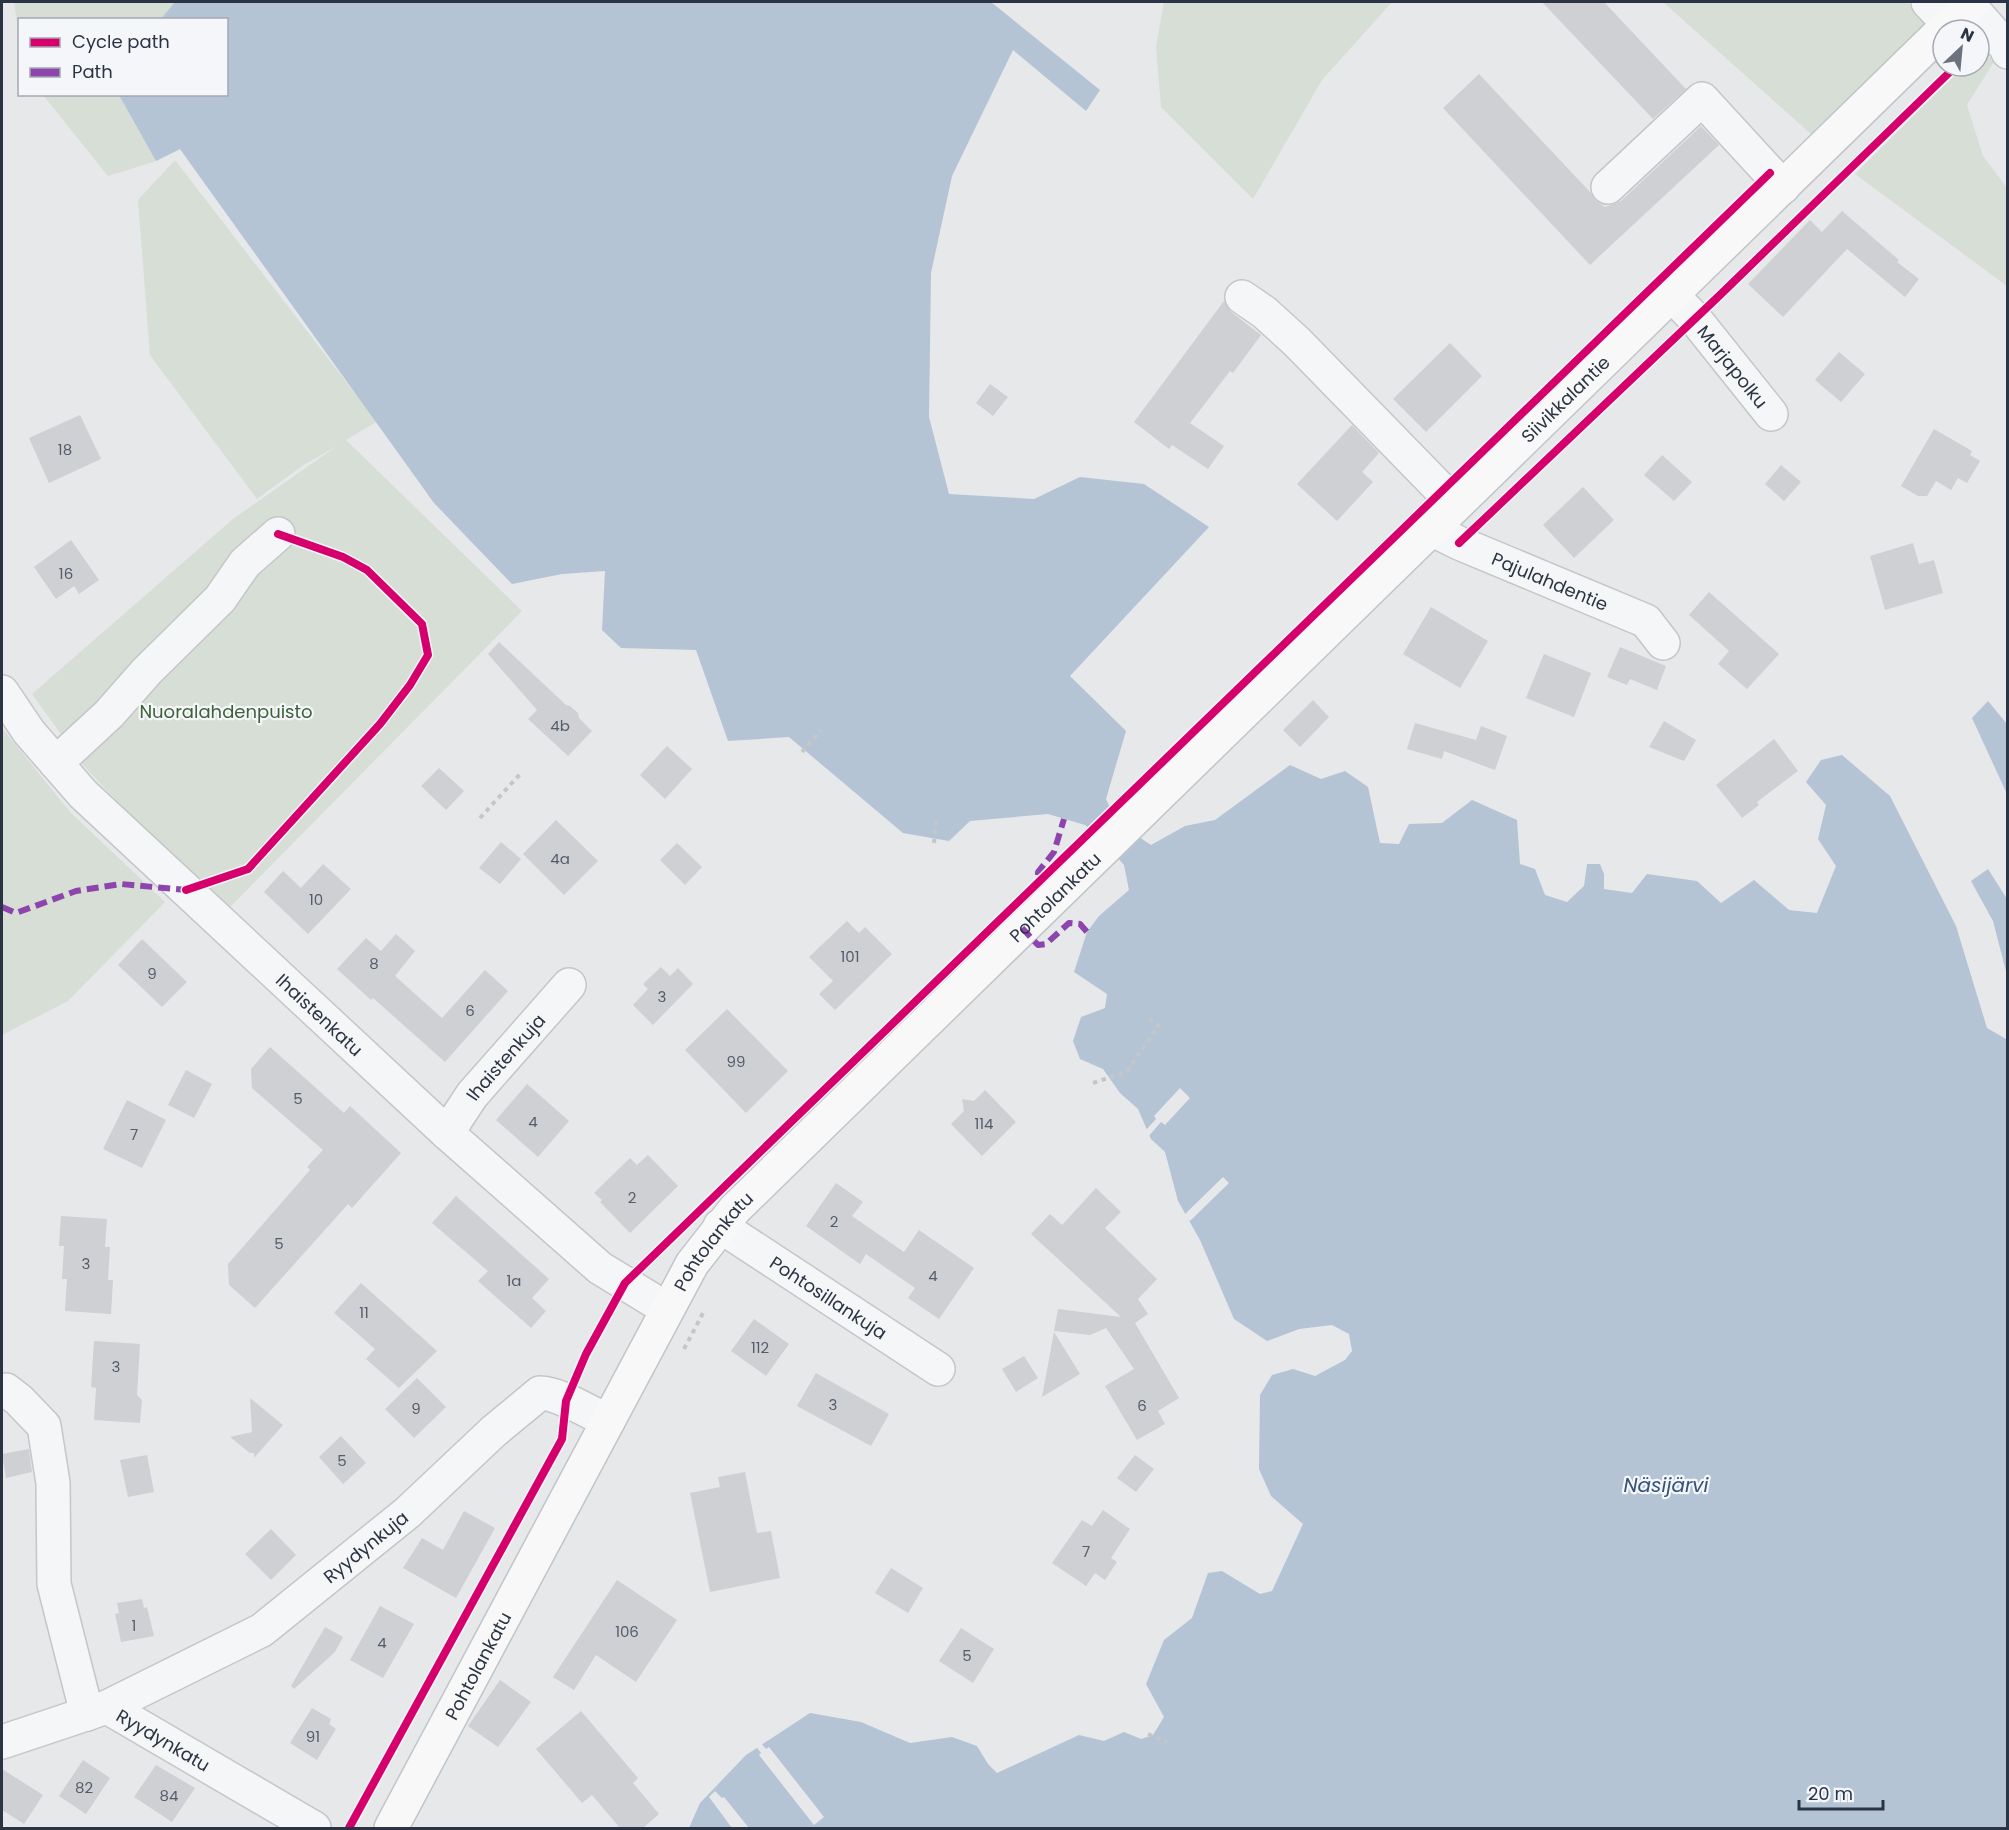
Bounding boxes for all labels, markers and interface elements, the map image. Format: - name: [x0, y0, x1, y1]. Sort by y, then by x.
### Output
- legend: [18, 18, 228, 96]
- north arrow: [1931, 18, 1991, 78]
- text: N: [1957, 22, 1978, 48]
- text: Cycle path: [72, 29, 170, 54]
- text: Path: [72, 59, 113, 84]
- street label: Marjapolku: [1692, 320, 1774, 413]
- street label: Siivikkalantie: [1515, 350, 1615, 448]
- house number: 18: [58, 439, 72, 460]
- street label: Pajulahdentie: [1488, 546, 1612, 616]
- house number: 16: [59, 563, 73, 584]
- park label: Nuoralahdenpuisto: [139, 699, 313, 724]
- house number: 4b: [550, 715, 570, 736]
- street label: Pohtolankatu: [1003, 846, 1106, 947]
- house number: 4a: [550, 848, 570, 869]
- house number: 10: [309, 889, 323, 910]
- house number: 101: [840, 946, 860, 967]
- house number: 8: [369, 953, 379, 974]
- house number: 9: [147, 963, 157, 984]
- street label: Ihaistenkatu: [271, 968, 369, 1061]
- house number: 3: [658, 986, 666, 1007]
- house number: 6: [465, 1000, 475, 1021]
- street label: Ihaistenkuja: [459, 1008, 551, 1105]
- house number: 99: [727, 1051, 745, 1072]
- house number: 5: [293, 1088, 303, 1109]
- house number: 4: [528, 1111, 538, 1132]
- house number: 114: [974, 1113, 994, 1134]
- house number: 7: [130, 1124, 138, 1145]
- street label: Pohtolankatu: [667, 1186, 758, 1295]
- house number: 2: [628, 1187, 636, 1208]
- house number: 2: [830, 1211, 838, 1232]
- house number: 5: [274, 1233, 284, 1254]
- street label: Pohtosillankuja: [765, 1250, 892, 1345]
- house number: 3: [82, 1253, 90, 1274]
- house number: 4: [928, 1265, 938, 1286]
- house number: 1a: [507, 1270, 521, 1291]
- house number: 11: [359, 1302, 369, 1323]
- house number: 112: [751, 1337, 769, 1358]
- house number: 3: [112, 1356, 120, 1377]
- house number: 3: [829, 1394, 837, 1415]
- house number: 6: [1137, 1395, 1147, 1416]
- house number: 9: [411, 1398, 421, 1419]
- house number: 5: [337, 1450, 347, 1471]
- water label: Näsijärvi: [1623, 1471, 1710, 1499]
- street label: Ryydynkuja: [318, 1505, 413, 1588]
- house number: 7: [1082, 1541, 1090, 1562]
- street label: Pohtolankatu: [439, 1607, 517, 1724]
- house number: 1: [132, 1615, 136, 1636]
- house number: 106: [615, 1621, 639, 1642]
- house number: 4: [377, 1632, 387, 1653]
- house number: 5: [962, 1645, 972, 1666]
- street label: Ryydynkatu: [112, 1703, 215, 1777]
- house number: 91: [306, 1726, 320, 1747]
- scale bar: [1799, 1773, 1883, 1811]
- house number: 82: [75, 1777, 93, 1798]
- text: 20 m: [1808, 1781, 1853, 1806]
- house number: 84: [160, 1785, 178, 1806]

